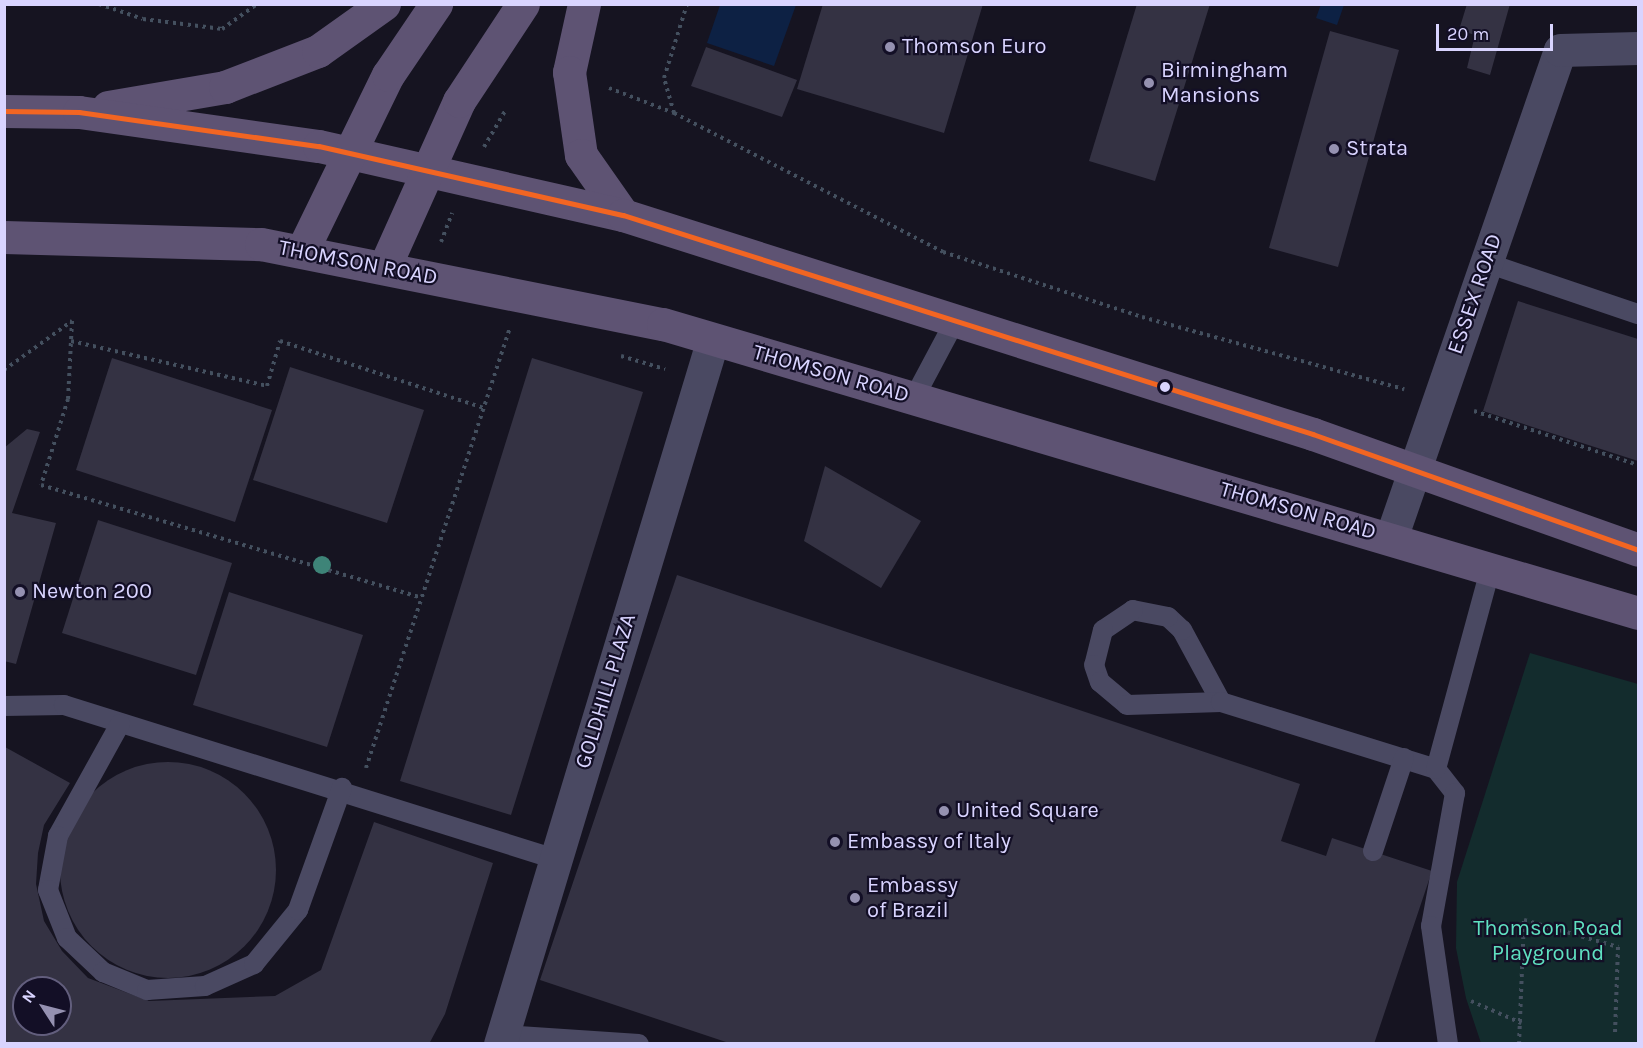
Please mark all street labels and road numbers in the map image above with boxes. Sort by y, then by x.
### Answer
street label: ESSEX ROAD [1442,230,1508,358]
street label: THOMSON ROAD [276,235,440,291]
street label: THOMSON ROAD [750,339,912,409]
street label: THOMSON ROAD [1217,476,1379,546]
street label: GOLDHILL PLAZA [570,610,642,772]

